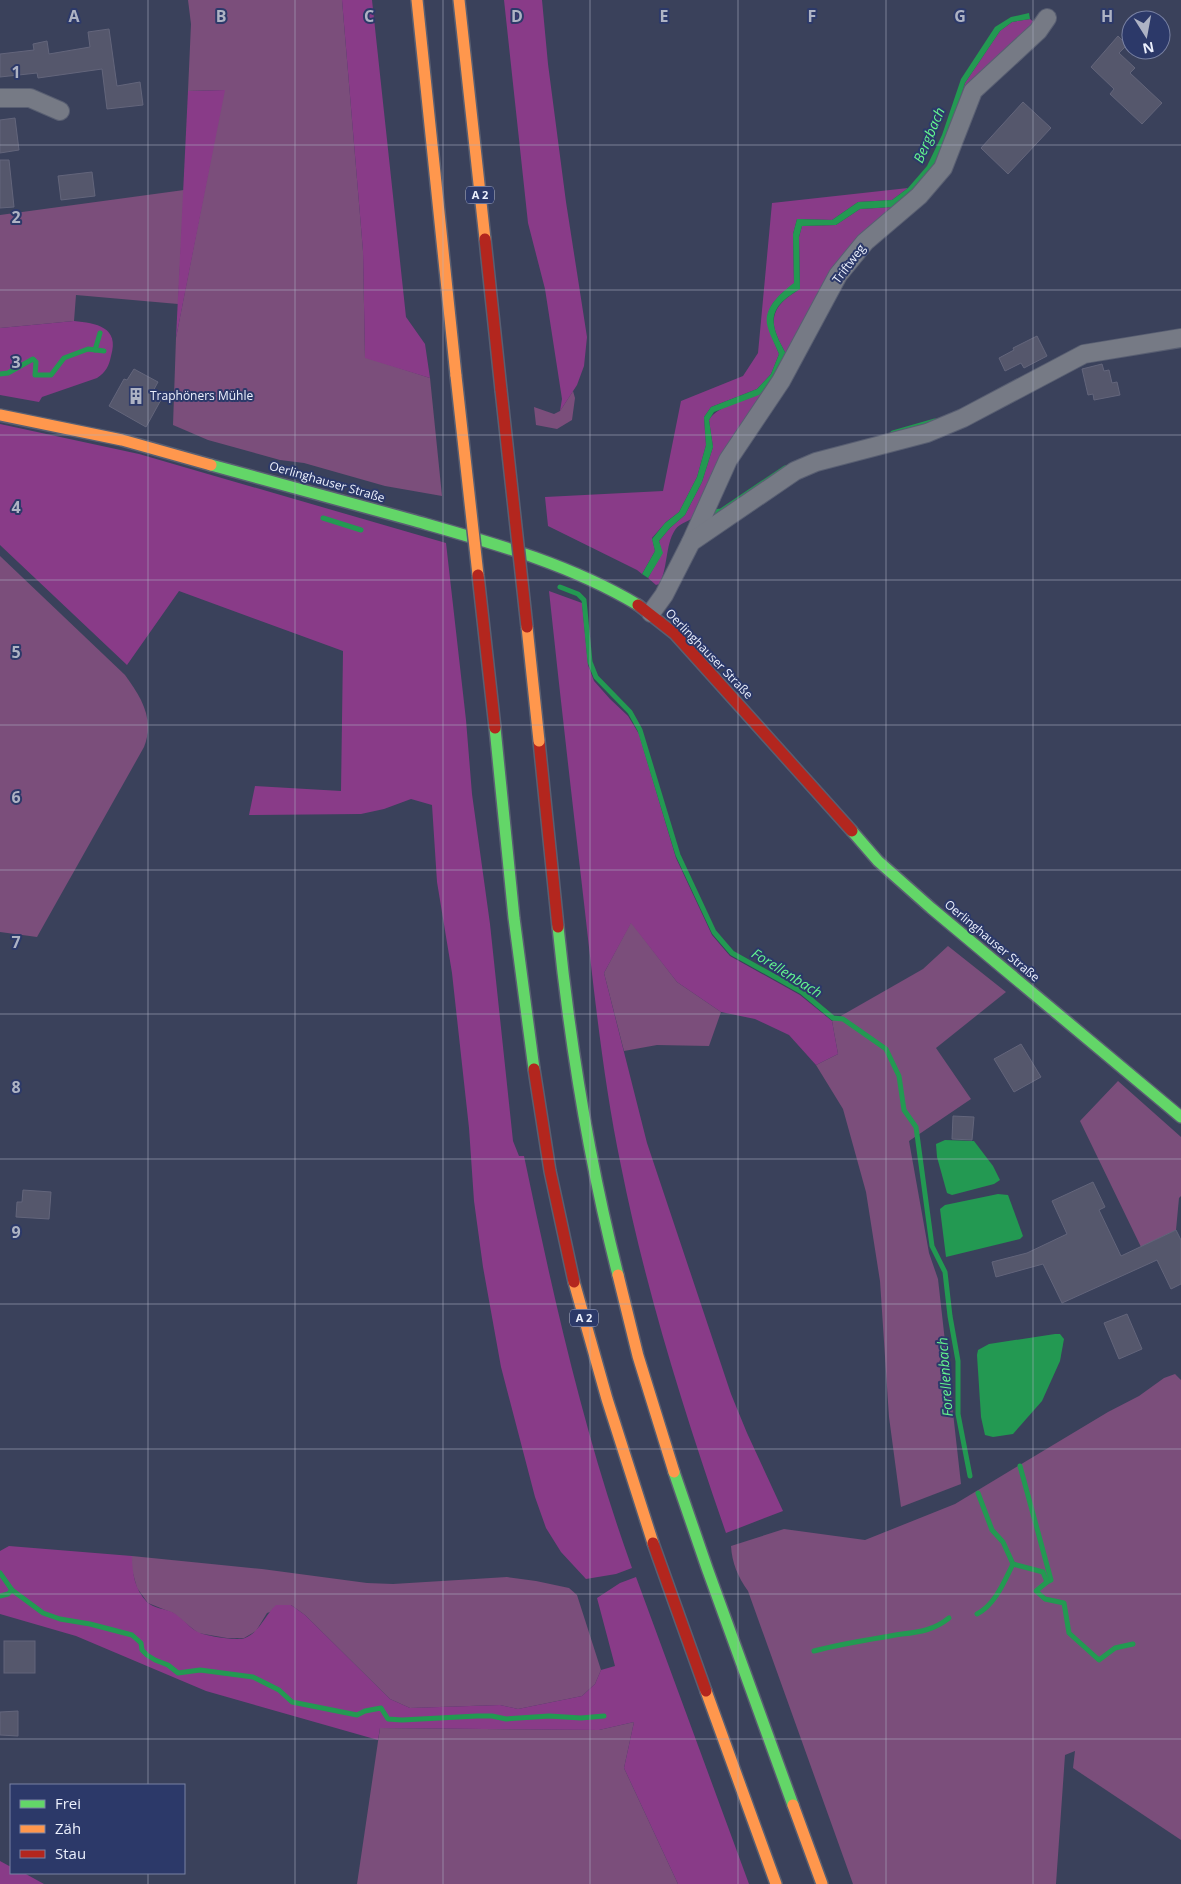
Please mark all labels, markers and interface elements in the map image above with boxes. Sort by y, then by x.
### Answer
text: A [68,5,80,27]
text: B [216,5,226,27]
text: C [364,5,374,27]
text: D [511,5,523,27]
text: E [660,5,669,27]
text: F [808,5,816,27]
text: G [954,5,966,27]
text: H [1101,5,1113,27]
north arrow [1121,10,1171,60]
text: N [1141,38,1156,59]
text: 1 [11,61,21,83]
water label: Bergbach [908,104,949,165]
road number: A 2 [466,186,494,204]
text: 2 [11,206,21,228]
street label: Triftweg [828,240,869,287]
text: 3 [11,351,21,373]
building icon: Traphöners Mühle [126,386,146,406]
place label: Traphöners Mühle [150,387,253,404]
street label: Oerlinghauser Straße [267,457,387,506]
text: 4 [11,496,21,518]
street label: Oerlinghauser Straße [662,605,757,703]
text: 5 [11,641,21,663]
text: 6 [11,786,21,808]
street label: Oerlinghauser Straße [941,896,1044,986]
text: 7 [11,931,21,953]
water label: Forellenbach [748,943,826,1002]
text: 8 [11,1076,21,1098]
text: 9 [11,1221,21,1243]
road number: A 2 [570,1310,598,1326]
water label: Forellenbach [932,1337,957,1417]
legend [10,1784,185,1874]
text: Frei [55,1793,81,1813]
text: Zäh [55,1818,81,1838]
text: Stau [55,1843,86,1863]

